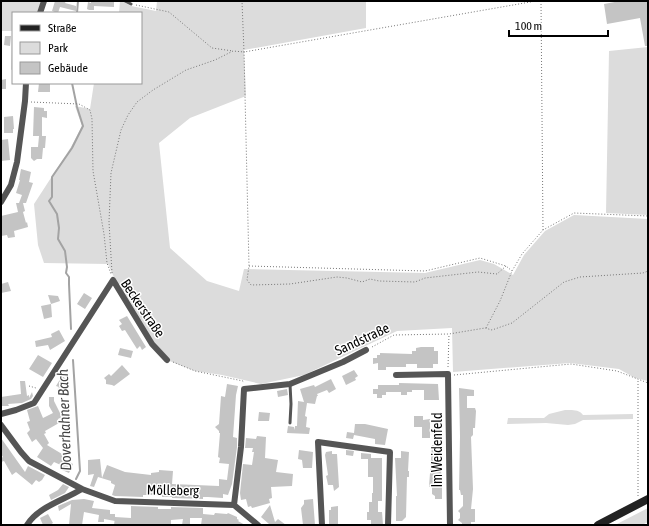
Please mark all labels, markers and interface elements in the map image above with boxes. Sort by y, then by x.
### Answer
legend [12,12,142,84]
scale bar [509,12,608,38]
text: 100 m [515,19,542,33]
text: Straße [48,21,76,35]
text: Park [48,41,69,55]
text: Gebäude [48,61,88,75]
street label: Beckerstraße [118,276,168,340]
street label: Sandstraße [332,319,392,359]
water label: Doverhahner Bach [54,369,74,471]
street label: Im Weidenfeld [429,412,445,488]
street label: Mölleberg [147,482,199,498]

